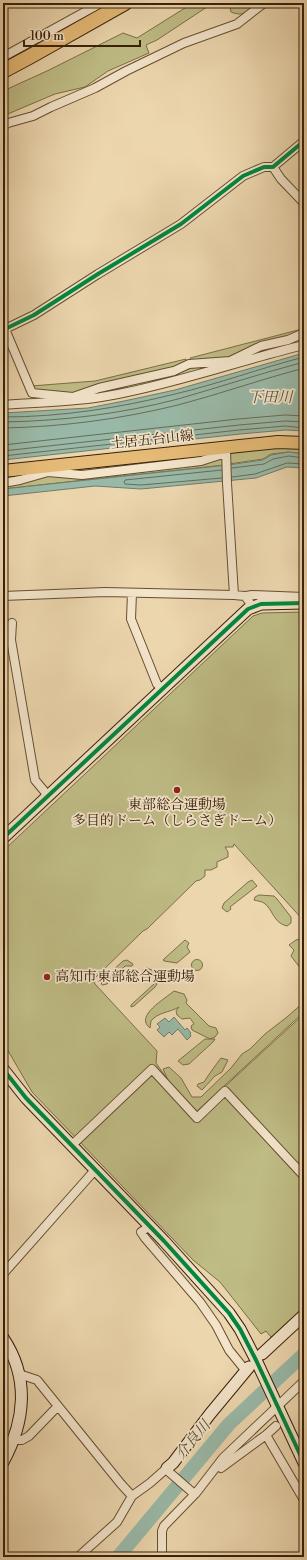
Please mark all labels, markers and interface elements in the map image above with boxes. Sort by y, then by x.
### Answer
scale bar [24,22,140,48]
text: 100 m [30,29,64,44]
water label: 下田川 [247,388,294,407]
street label: 土居五台山線 [109,427,195,453]
marker: 東部総合運動場 多目的ドーム（しらさぎドーム） [172,785,182,795]
place label: 東部総合運動場 多目的ドーム（しらさぎドーム） [72,796,282,830]
place label: 高知市東部総合運動場 [55,968,195,986]
marker: 高知市東部総合運動場 [42,972,52,982]
water label: 介良川 [171,1415,216,1463]

